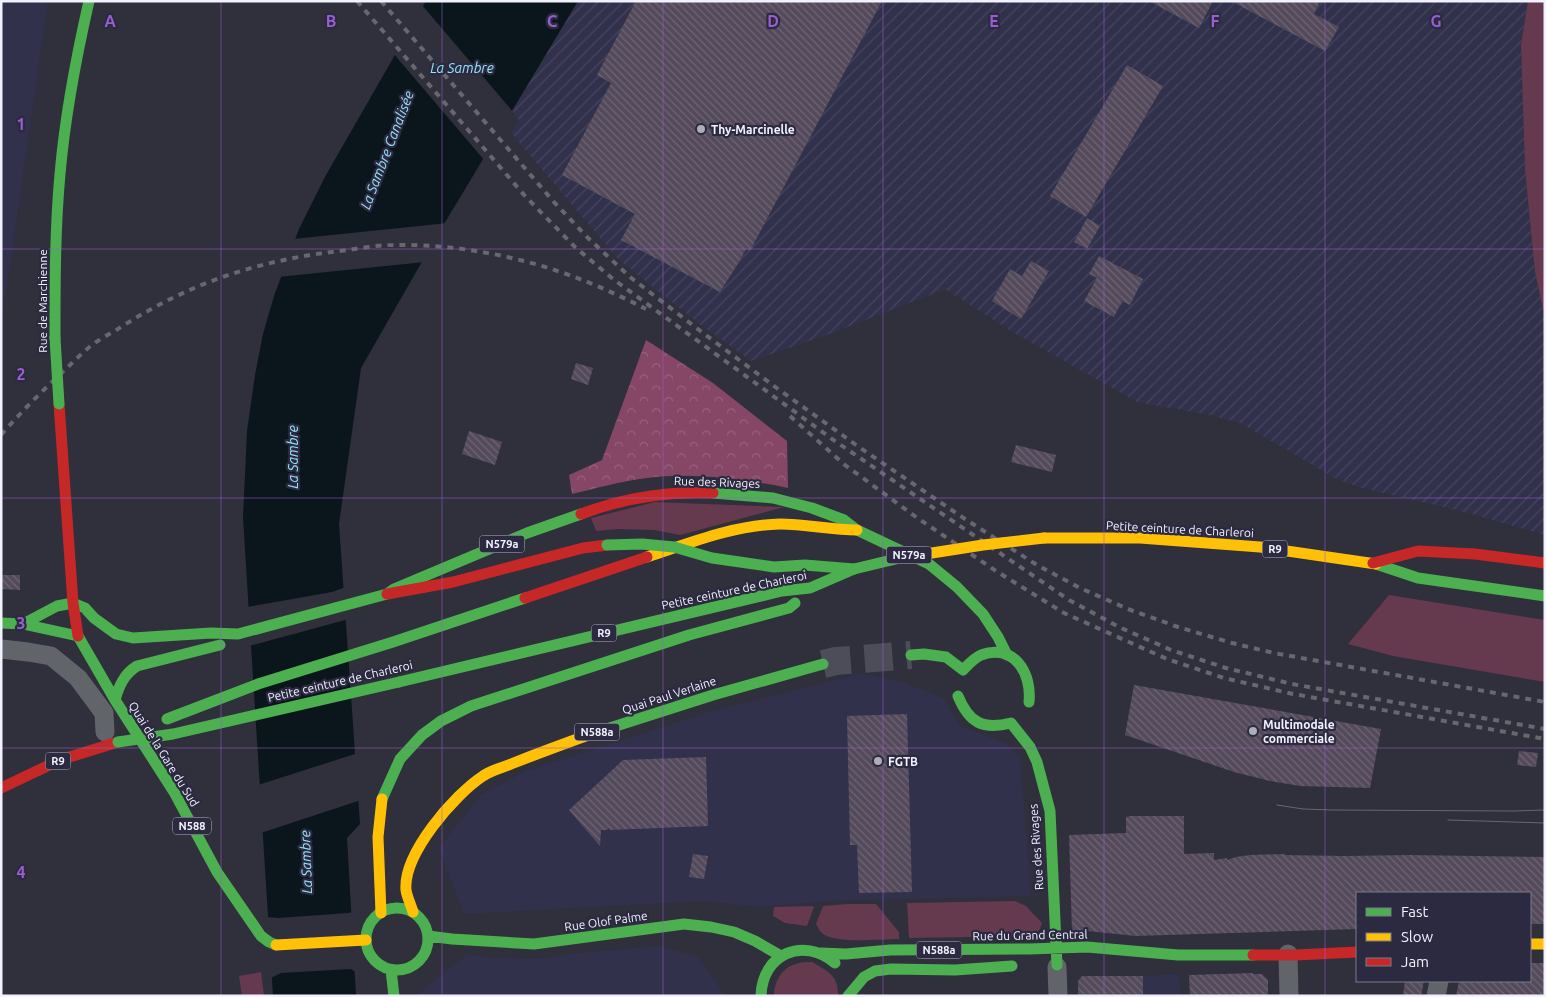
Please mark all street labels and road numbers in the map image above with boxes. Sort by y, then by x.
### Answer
street label: Rue de Marchienne [36,249,49,353]
street label: Rue des Rivages [674,474,760,490]
street label: Petite ceinture de Charleroi [1106,519,1254,539]
road number: N579a [480,536,524,552]
road number: R9 [1262,540,1288,558]
road number: N579a [886,546,932,564]
street label: Petite ceinture de Charleroi [660,568,808,612]
road number: R9 [592,624,616,641]
street label: Petite ceinture de Charleroi [266,658,414,704]
street label: Quai Paul Verlaine [620,674,718,716]
street label: Quai de la Gare du Sud [126,699,202,809]
road number: N588a [574,724,620,740]
road number: R9 [46,752,70,769]
street label: Rue des Rivages [1027,803,1045,891]
road number: N588 [173,818,211,834]
street label: Rue Olof Palme [564,909,648,933]
street label: Rue du Grand Central [972,927,1088,943]
road number: N588a [916,942,962,958]

